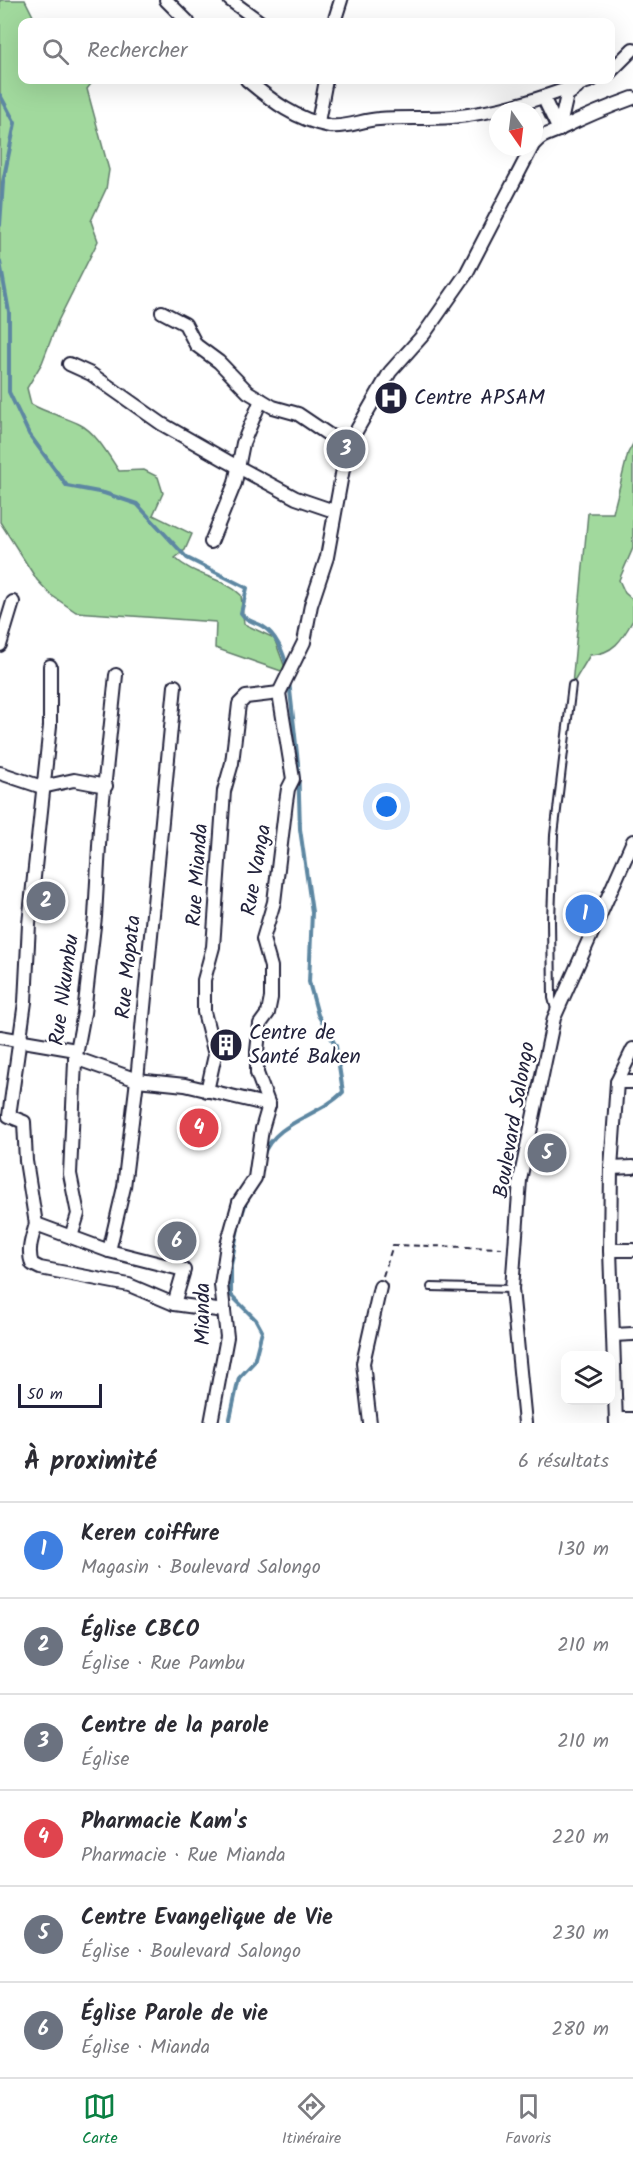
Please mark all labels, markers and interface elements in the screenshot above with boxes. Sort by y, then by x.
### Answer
search box [18,18,615,84]
text: Rechercher [87,34,187,69]
icon: search [39,35,72,68]
north arrow [489,102,543,156]
hospital icon: Centre APSAM [373,380,409,416]
place label: Centre APSAM [414,382,545,415]
pin: 3 [326,426,366,472]
your location [372,792,401,821]
street label: Rue Mianda [178,822,218,928]
street label: Rue Vanga [233,822,281,918]
pin: 2 [26,878,66,924]
pin: 1 [566,892,604,936]
street label: Rue Mopata [107,913,151,1021]
street label: Rue Nkumbu [41,932,89,1048]
place label: Centre de Santé Baken [249,1017,361,1074]
building icon: Centre de Santé Baken [208,1027,244,1063]
street label: Boulevard Salongo [485,1039,545,1201]
pin: 4 [180,1106,218,1150]
pin: 5 [528,1130,566,1176]
pin: 6 [158,1218,196,1264]
street label: Mianda [187,1283,220,1345]
map controls [561,1351,615,1405]
button: layers [561,1351,615,1405]
scale bar [18,1381,102,1408]
text: 50 m [27,1382,63,1407]
text: À proximité [24,1441,156,1483]
text: 6 résultats [518,1446,609,1478]
text: Keren coiffure [81,1517,219,1552]
text: 1 [40,1534,47,1566]
text: 130 m [557,1534,609,1566]
text: Magasin · Boulevard Salongo [81,1552,321,1584]
text: Église CBCO [81,1613,199,1648]
text: 2 [38,1630,49,1662]
text: 210 m [557,1630,609,1662]
text: Église · Rue Pambu [81,1648,245,1680]
text: Centre de la parole [81,1709,269,1744]
text: 3 [38,1726,49,1758]
text: 210 m [557,1726,609,1758]
text: Église [81,1744,129,1776]
text: Pharmacie Kam's [81,1805,247,1840]
text: 4 [38,1822,49,1854]
text: 220 m [552,1822,609,1854]
text: Pharmacie · Rue Mianda [81,1840,286,1872]
text: Centre Evangelique de Vie [81,1901,333,1936]
text: 5 [38,1918,49,1950]
text: 230 m [552,1918,609,1950]
text: Église · Boulevard Salongo [81,1936,301,1968]
text: Église Parole de vie [81,1997,268,2032]
text: 6 [38,2014,49,2046]
text: 280 m [551,2014,609,2046]
text: Église · Mianda [81,2032,210,2064]
tab: Carte [82,2090,118,2151]
tab: Itinéraire [282,2090,341,2151]
tab: Favoris [505,2090,551,2151]

